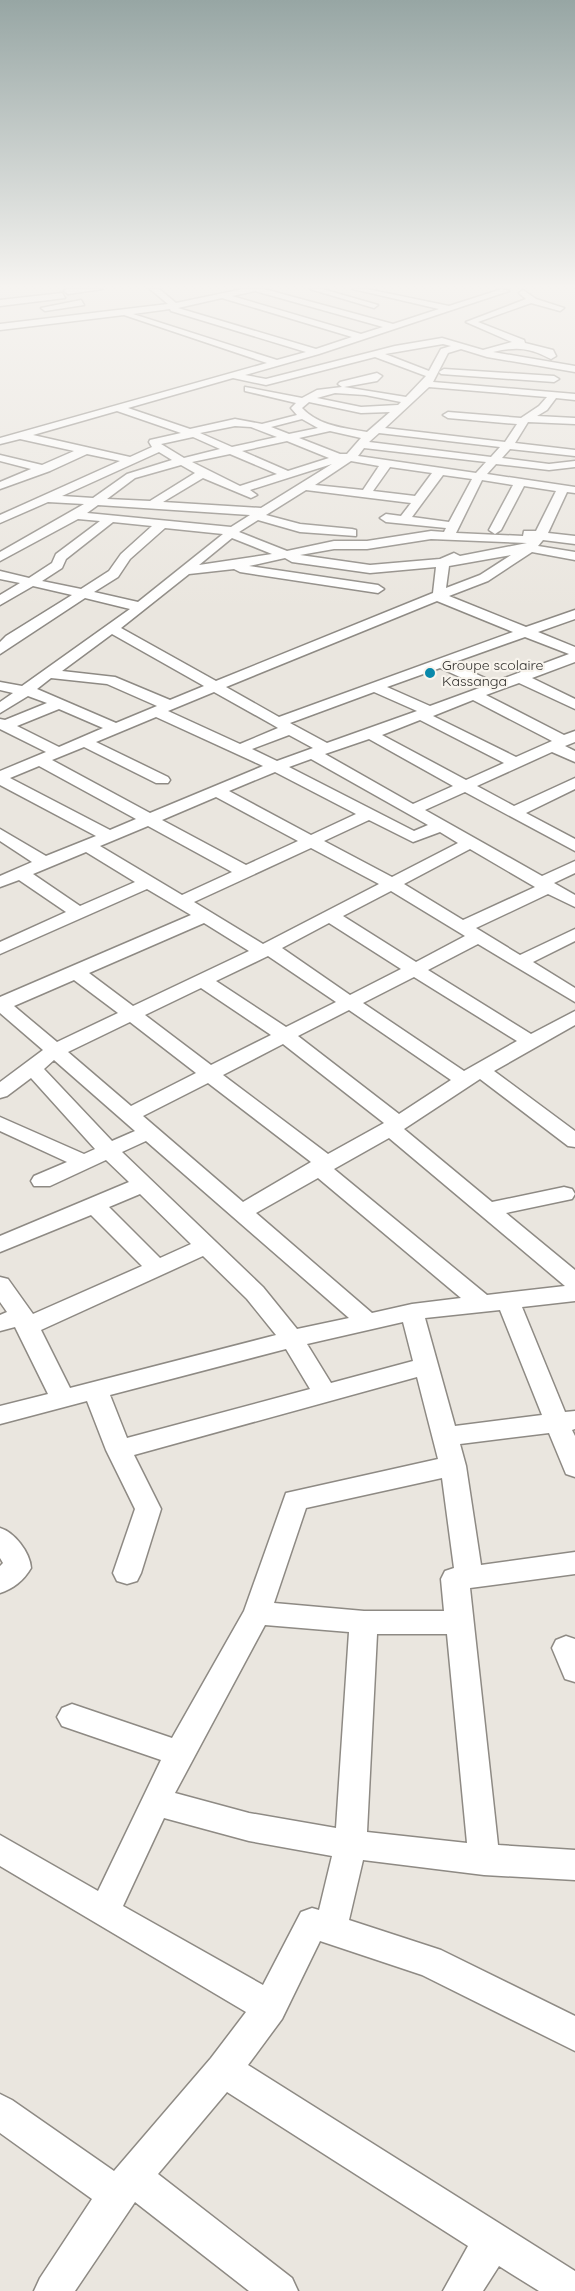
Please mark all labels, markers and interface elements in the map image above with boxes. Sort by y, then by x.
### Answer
place label: Groupe scolaire Kassanga [442,656,544,690]
marker: Groupe scolaire Kassanga [423,666,437,680]

